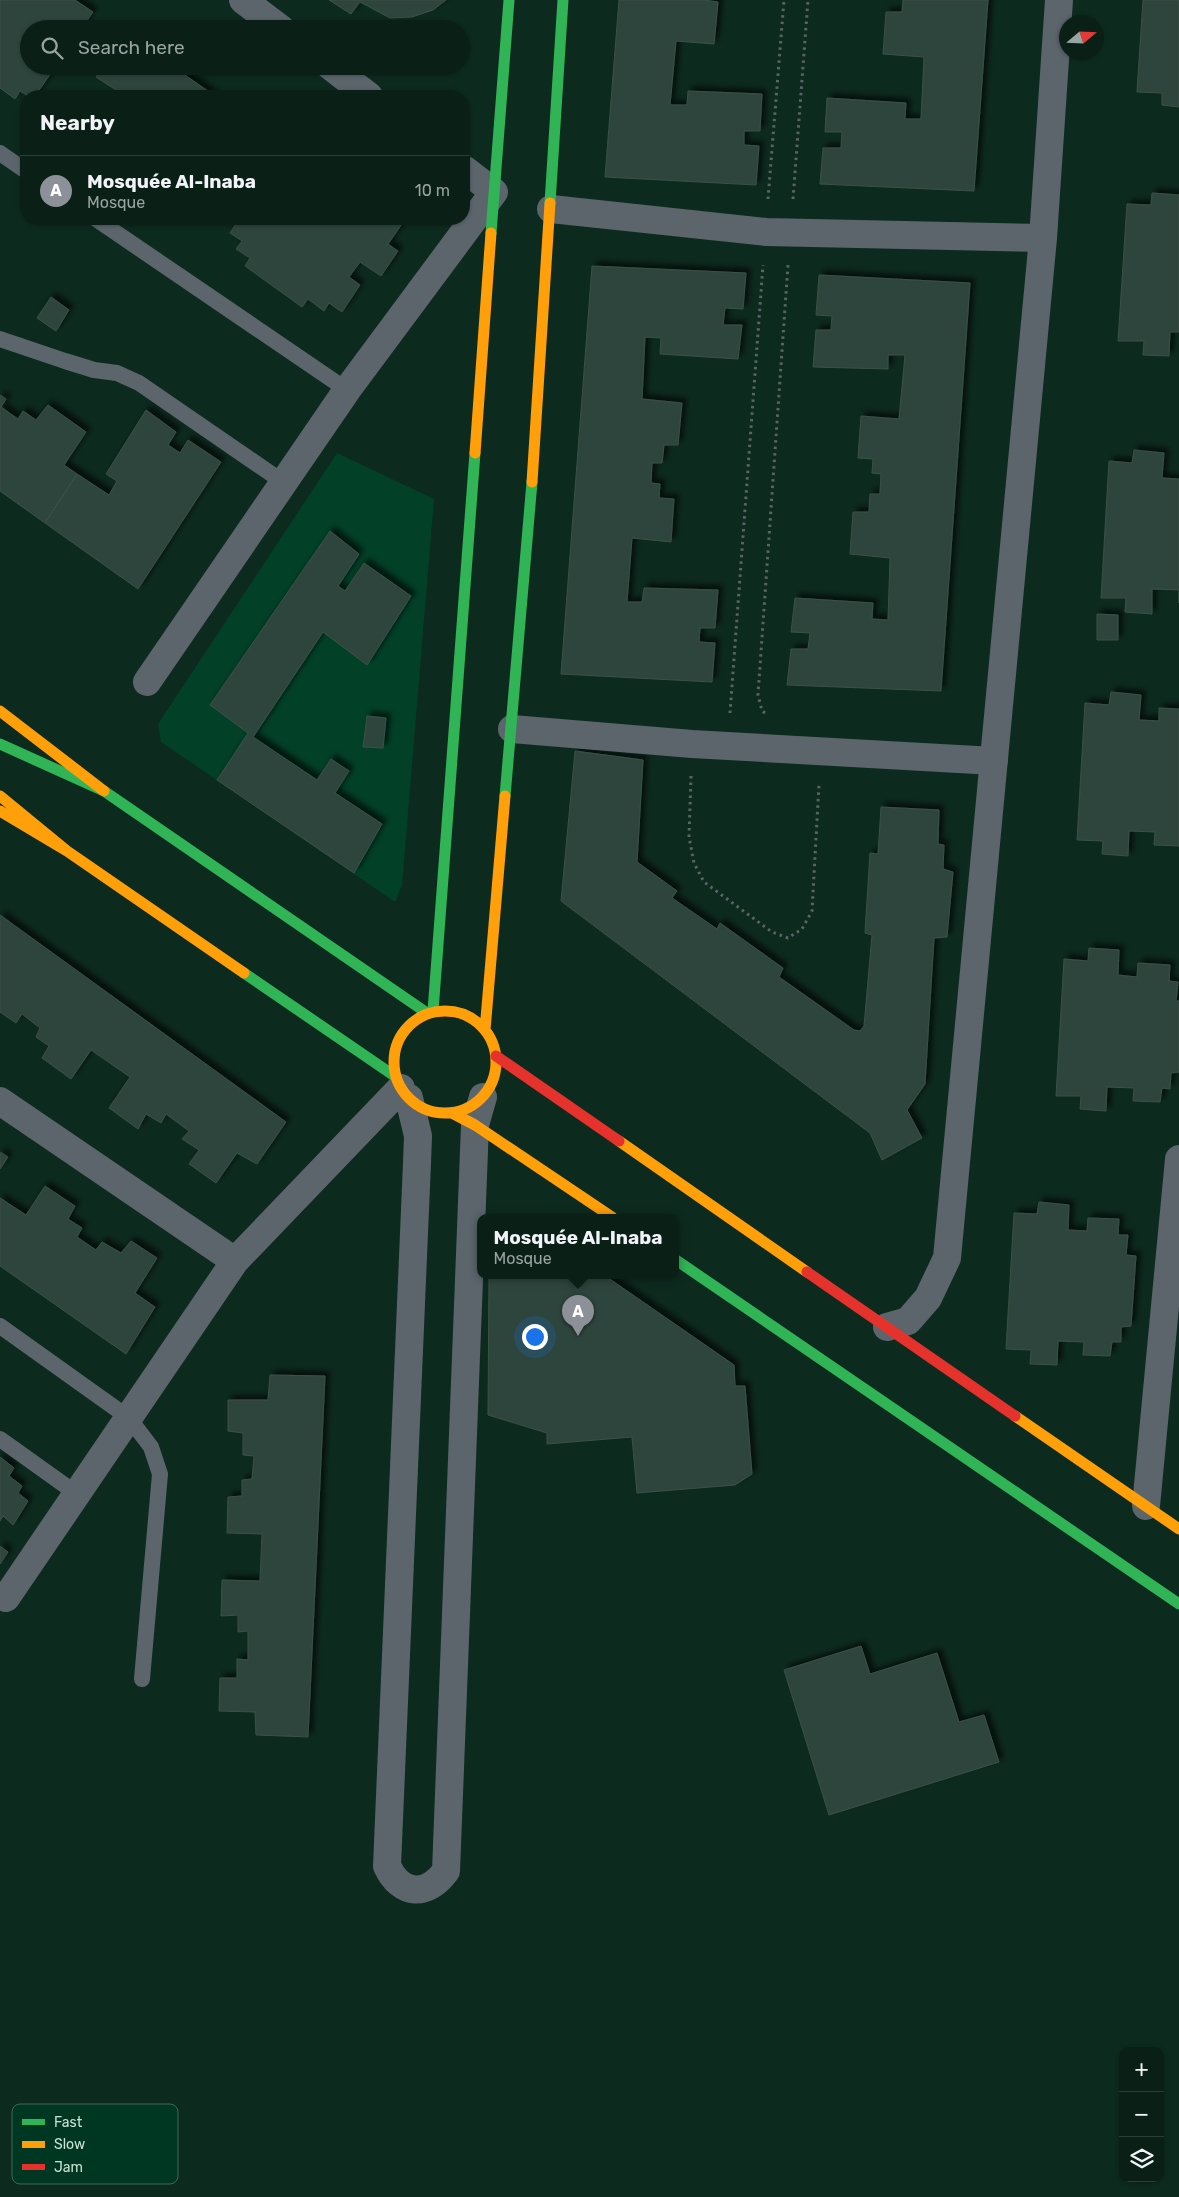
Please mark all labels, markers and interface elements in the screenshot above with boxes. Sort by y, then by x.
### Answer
north arrow [1059,15,1104,60]
search box [20,20,470,75]
icon: search [38,34,66,62]
text: Search here [78,36,185,59]
text: Nearby [40,110,115,135]
text: Mosquée Al-Inaba [87,170,256,193]
text: A [50,181,62,200]
text: 10 m [415,181,450,200]
text: Mosque [87,193,145,212]
popup [477,1214,679,1279]
text: Mosquée Al-Inaba [494,1226,662,1249]
text: Mosque [494,1249,552,1268]
pin: A [562,1295,594,1336]
your location [522,1324,548,1350]
map controls [1119,2047,1164,2182]
button: + [1119,2047,1164,2092]
button: − [1119,2092,1164,2137]
legend [12,2104,178,2184]
text: Fast [54,2114,83,2131]
text: Slow [54,2136,85,2153]
button: layers [1119,2137,1164,2182]
text: Jam [54,2159,83,2176]

